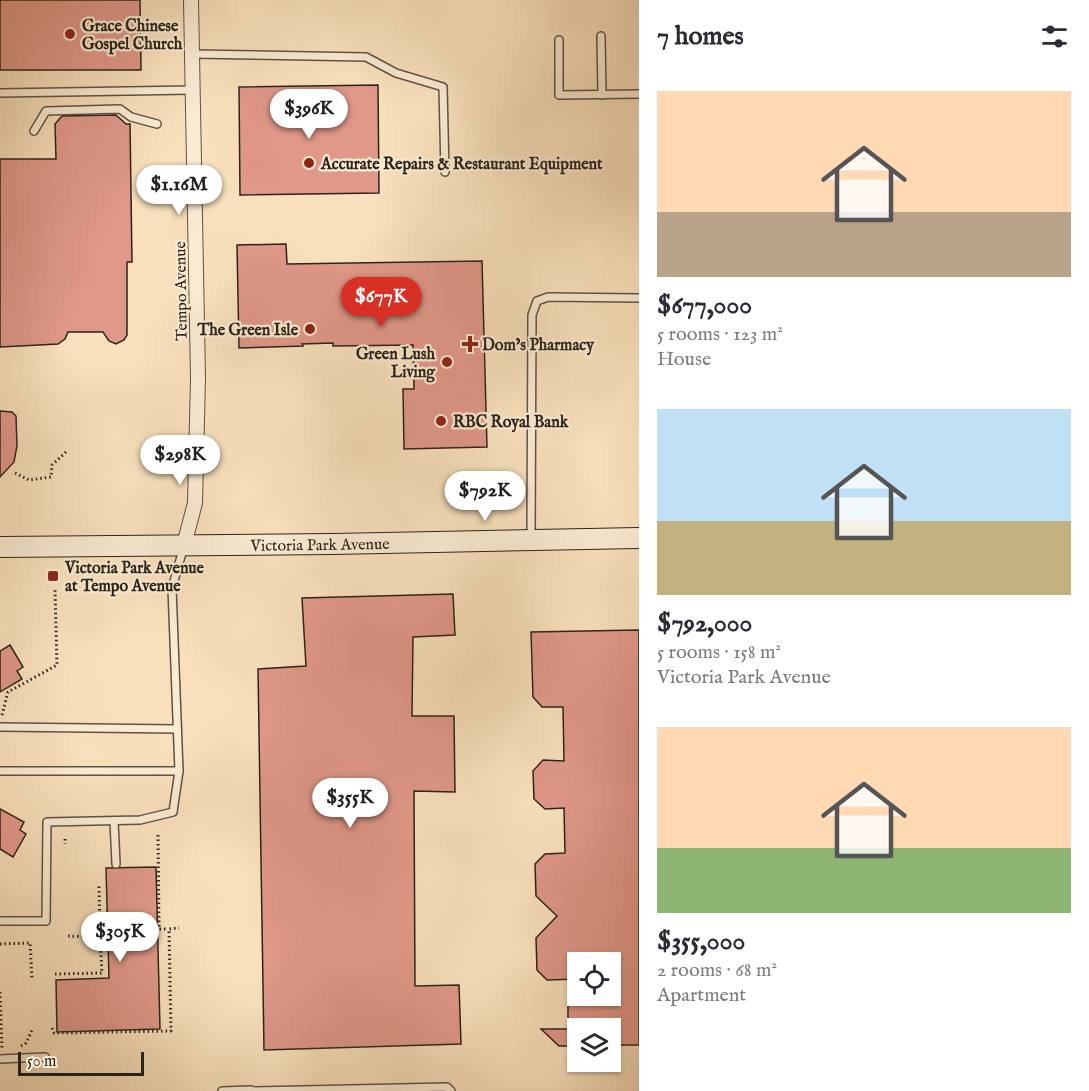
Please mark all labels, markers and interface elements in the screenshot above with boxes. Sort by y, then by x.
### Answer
place label: Grace Chinese Gospel Church [82,17,183,55]
text: 7 homes [657,20,744,53]
icon: filters [1038,20,1071,53]
marker: Grace Chinese Gospel Church [63,27,77,41]
pin: $396K [267,89,351,140]
text: $396K [284,96,334,121]
icon: home [810,130,918,238]
place label: Accurate Repairs & Restaurant Equipment [320,155,603,175]
marker: Accurate Repairs & Restaurant Equipment [302,156,316,170]
pin: $1.16M [130,165,228,216]
text: $1.16M [150,172,208,197]
street label: Tempo Avenue [171,241,193,341]
pin: $677K [339,277,423,328]
text: $677K [355,284,407,309]
text: $677,000 [657,289,752,322]
place label: The Green Isle [197,321,299,341]
marker: The Green Isle [303,322,317,336]
text: 5 rooms · 123 m² [657,322,783,347]
place label: Dom’s Pharmacy [482,336,595,356]
marker: Dom’s Pharmacy [463,337,477,351]
place label: Green Lush Living [356,345,436,383]
text: House [657,347,711,372]
marker: Green Lush Living [440,355,454,369]
place label: RBC Royal Bank [453,413,569,433]
marker: RBC Royal Bank [434,414,448,428]
pin: $298K [138,435,222,486]
text: $298K [154,442,206,467]
icon: home [810,448,918,556]
pin: $792K [443,471,527,522]
text: $792K [458,478,512,503]
street label: Victoria Park Avenue [249,535,390,557]
place label: Victoria Park Avenue at Tempo Avenue [64,559,205,597]
marker: Victoria Park Avenue at Tempo Avenue [46,569,60,583]
text: $792,000 [657,607,752,640]
text: 5 rooms · 158 m² [657,640,781,665]
text: Victoria Park Avenue [657,665,831,690]
icon: home [810,766,918,874]
pin: $355K [308,778,392,829]
text: $355K [326,785,374,810]
pin: $305K [78,912,162,963]
text: $305K [95,919,145,944]
text: $355,000 [657,925,745,958]
map controls [567,952,621,1072]
button: locate [567,952,621,1006]
text: 2 rooms · 68 m² [657,958,777,983]
text: Apartment [657,983,746,1008]
button: layers [567,1018,621,1072]
scale bar [18,1049,144,1076]
text: 50 m [27,1052,56,1072]

